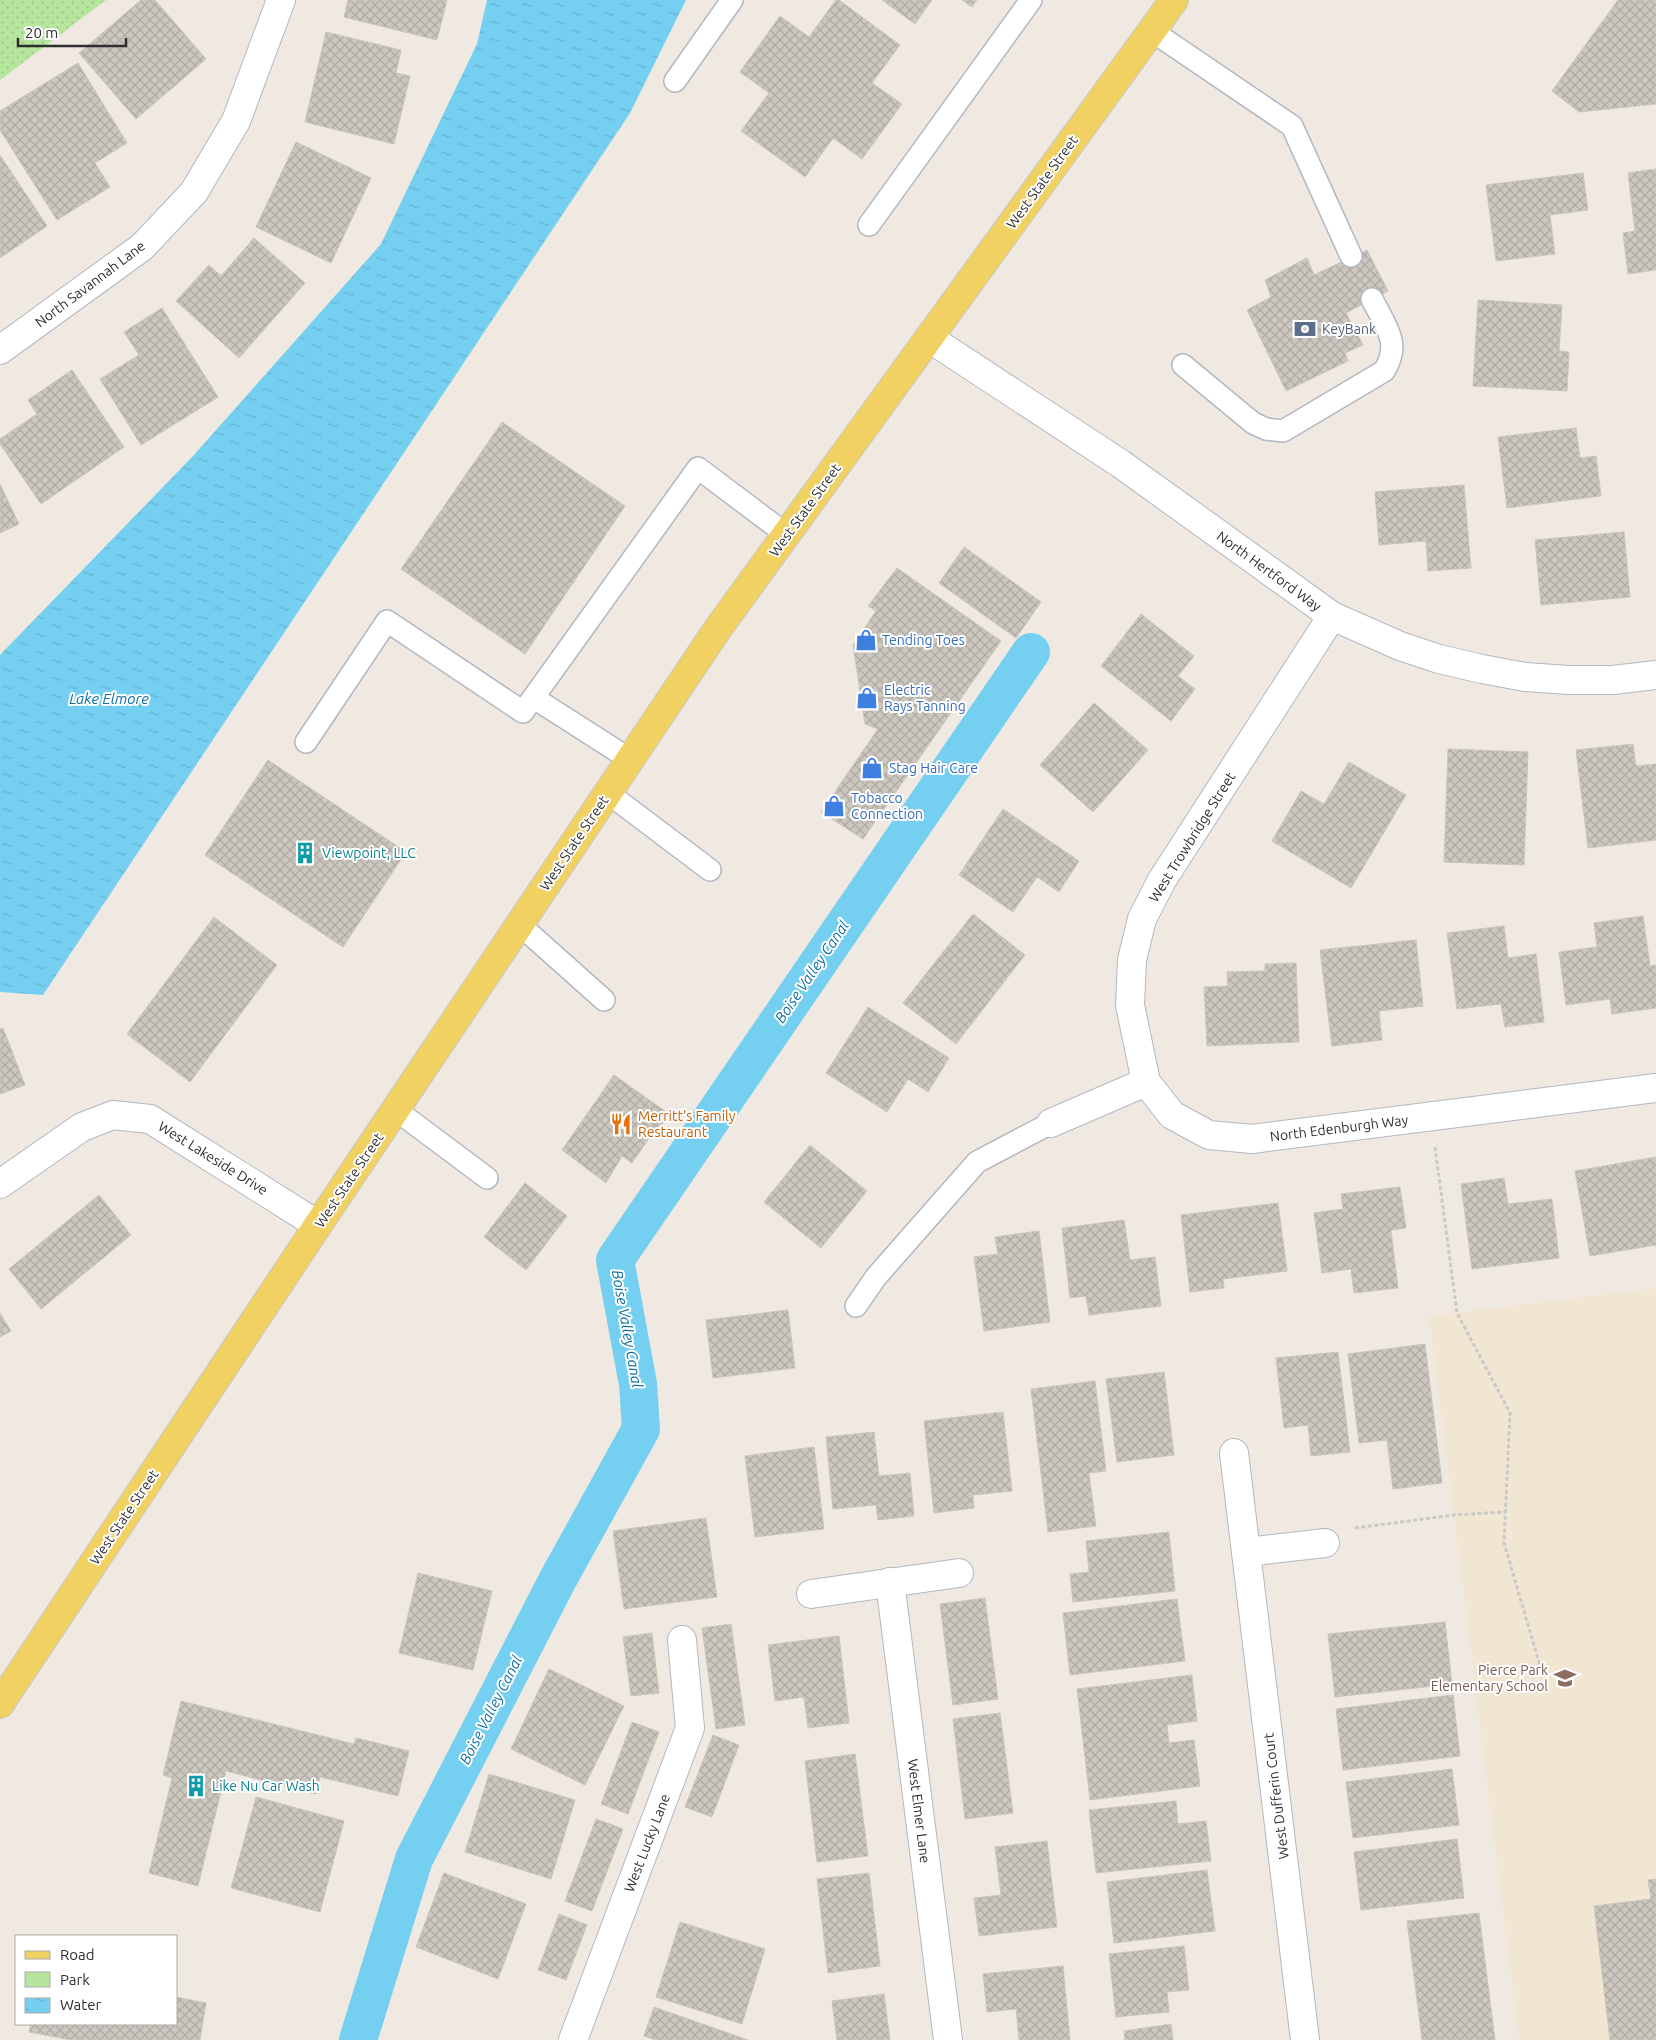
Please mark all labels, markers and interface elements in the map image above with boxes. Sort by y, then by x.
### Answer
scale bar [18,15,125,47]
text: 20 m [25,24,58,41]
street label: West State Street [1003,132,1081,232]
street label: North Savannah Lane [32,238,148,330]
bank icon: KeyBank [1292,316,1318,342]
place label: KeyBank [1322,321,1376,337]
street label: West State Street [766,460,844,560]
street label: North Hertford Way [1214,528,1325,614]
shop icon: Tending Toes [853,627,879,653]
place label: Tending Toes [882,632,965,648]
place label: Electric Rays Tanning [884,682,966,714]
shop icon: Electric Rays Tanning [854,685,880,711]
water label: Lake Elmore [69,690,149,707]
shop icon: Stag Hair Care [859,755,885,781]
place label: Stag Hair Care [889,760,978,776]
street label: West Trowbridge Street [1145,769,1239,905]
place label: Tobacco Connection [851,790,923,822]
street label: West State Street [536,792,612,893]
shop icon: Tobacco Connection [821,793,847,819]
building icon: Viewpoint, LLC [292,840,318,866]
place label: Viewpoint, LLC [322,845,416,861]
water label: Boise Valley Canal [771,917,852,1026]
place label: Merritt's Family Restaurant [638,1108,736,1140]
restaurant icon: Merritt's Family Restaurant [608,1111,634,1137]
street label: North Edenburgh Way [1269,1112,1409,1144]
street label: West Lakeside Drive [155,1118,271,1198]
street label: West State Street [311,1129,387,1230]
water label: Boise Valley Canal [609,1269,646,1390]
street label: West State Street [86,1466,162,1567]
water label: Boise Valley Canal [456,1652,526,1767]
place label: Pierce Park Elementary School [1431,1662,1548,1694]
school or university icon: Pierce Park Elementary School [1552,1665,1578,1691]
street label: West Dufferin Court [1260,1732,1292,1860]
street label: West Elmer Lane [905,1758,933,1864]
building icon: Like Nu Car Wash [183,1773,209,1799]
place label: Like Nu Car Wash [212,1778,320,1794]
street label: West Lucky Lane [621,1792,673,1894]
legend [15,1935,178,2025]
text: Road [60,1946,95,1963]
text: Park [60,1971,90,1988]
text: Water [60,1996,101,2013]

